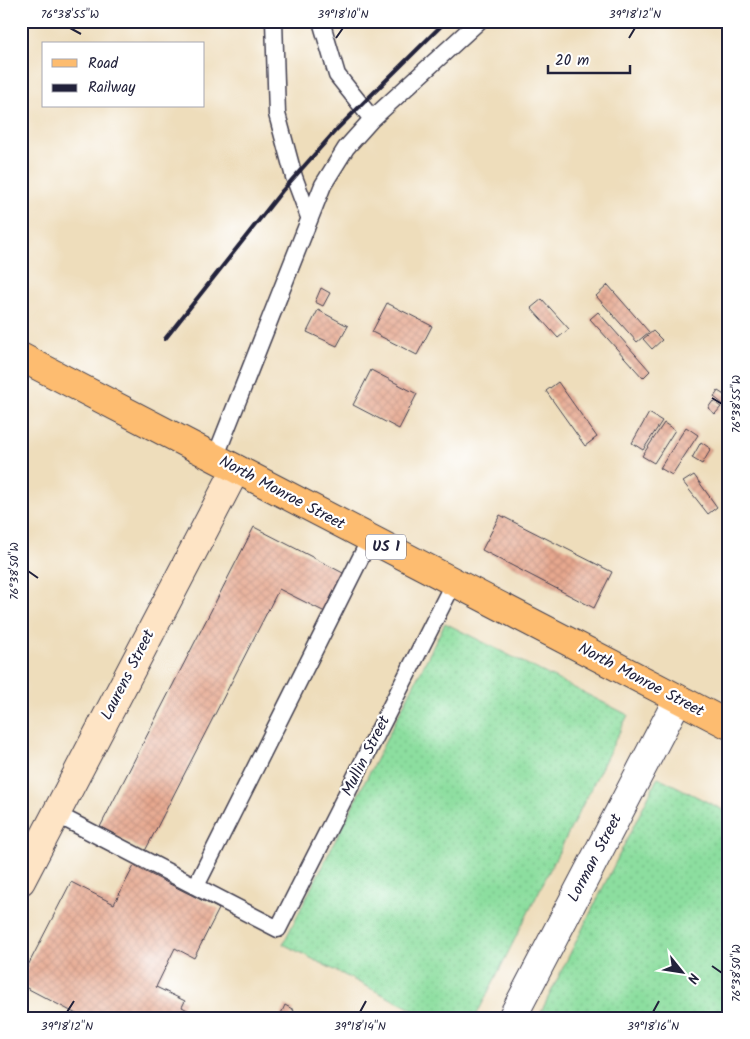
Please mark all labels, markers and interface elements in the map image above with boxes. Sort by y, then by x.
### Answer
text: 76°38'55"W [41,5,99,24]
text: 39°18'10"N [317,5,369,24]
text: 39°18'12"N [609,5,661,24]
legend [42,42,205,108]
scale bar [548,42,630,74]
text: 20 m [555,49,589,73]
text: Road [88,52,119,76]
text: Railway [88,76,136,100]
text: 76°38'55"W [727,375,746,433]
street label: North Monroe Street [214,449,350,537]
road number: US 1 [366,534,406,560]
text: 76°38'50"W [5,542,24,600]
street label: Laurens Street [94,625,162,725]
street label: North Monroe Street [573,636,709,724]
street label: Mullin Street [335,711,397,801]
street label: Lorman Street [561,809,629,907]
text: 76°38'50"W [727,944,746,1002]
north arrow [658,946,708,996]
text: N [681,969,704,987]
text: 39°18'12"N [41,1017,93,1036]
text: 39°18'14"N [334,1017,386,1036]
text: 39°18'16"N [627,1017,679,1036]

